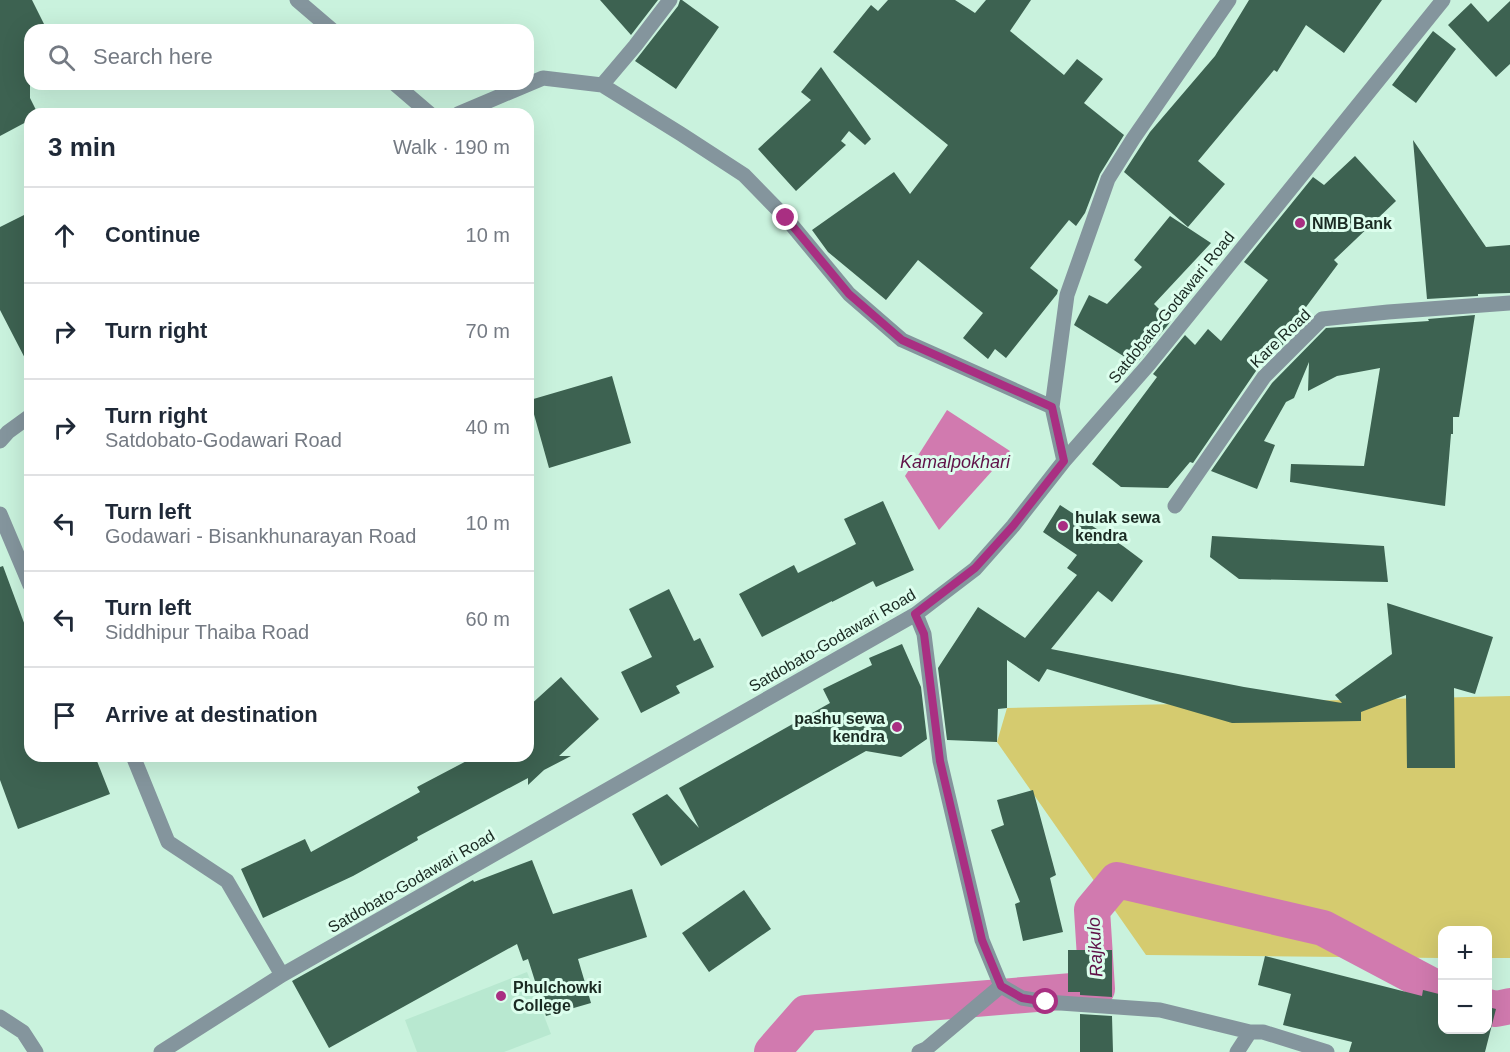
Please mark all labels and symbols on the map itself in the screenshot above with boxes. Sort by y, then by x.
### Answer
route end [772,204,798,230]
place label: NMB Bank [1312,215,1392,232]
marker: NMB Bank [1293,216,1307,230]
street label: Satdobato-Godawari Road [1105,228,1238,386]
street label: Kare Road [1247,306,1314,371]
water label: Kamalpokhari [900,452,1011,472]
place label: hulak sewa kendra [1075,509,1160,544]
marker: hulak sewa kendra [1056,519,1070,533]
street label: Satdobato-Godawari Road [746,586,919,695]
place label: pashu sewa kendra [794,710,885,745]
marker: pashu sewa kendra [890,720,904,734]
street label: Satdobato-Godawari Road [325,827,498,936]
water label: Rajkulo [1083,917,1107,977]
place label: Phulchowki College [513,979,602,1014]
route start [1032,988,1058,1014]
marker: Phulchowki College [494,989,508,1003]

